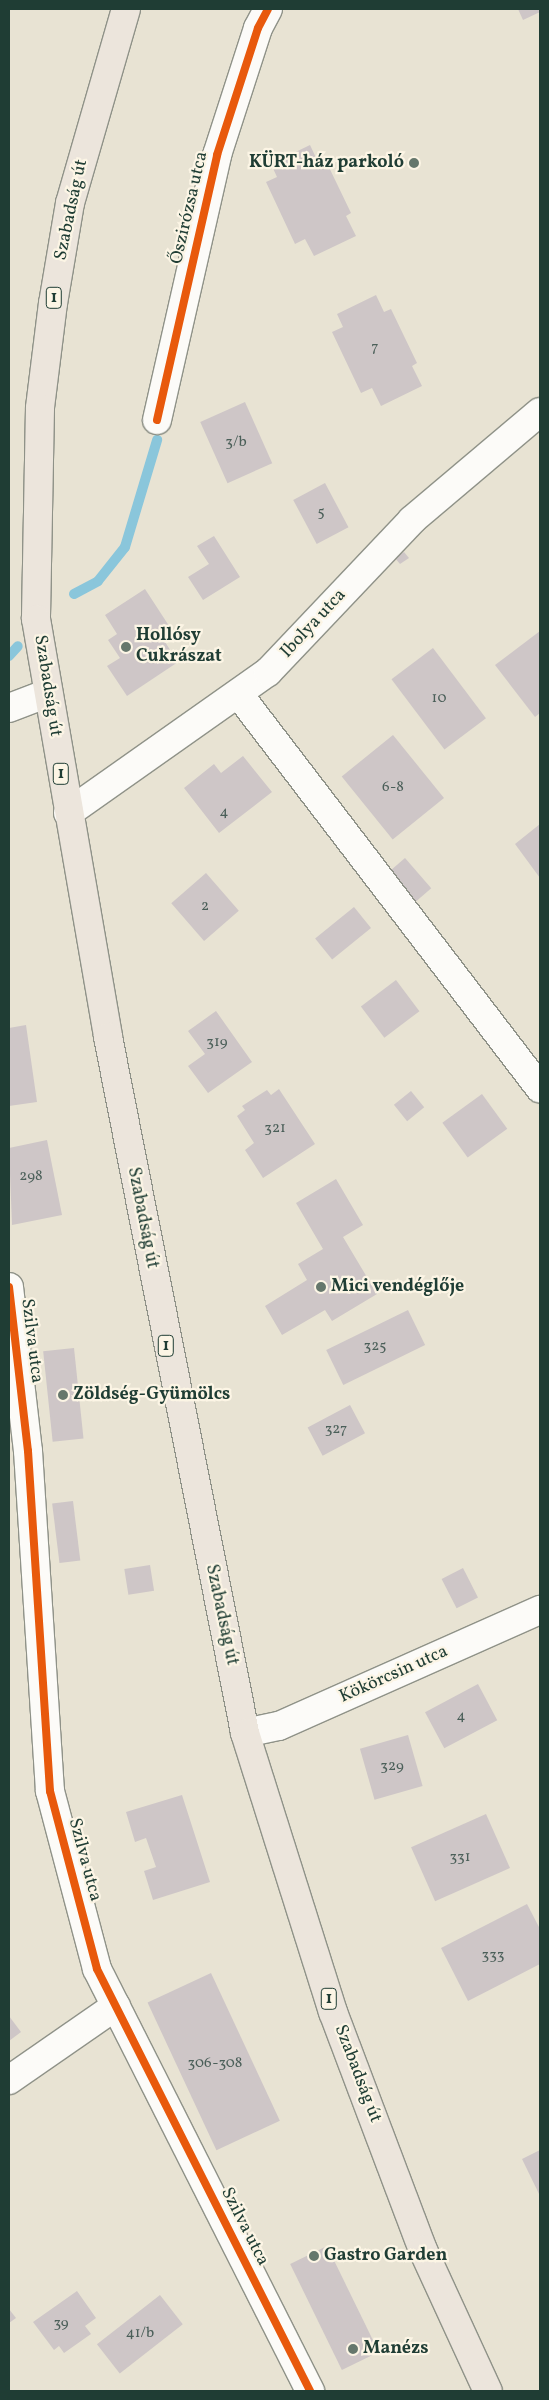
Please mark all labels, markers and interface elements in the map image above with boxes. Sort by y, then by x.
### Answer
street label: Őszirózsa utca [167,150,213,266]
place label: KÜRT-ház parkoló [249,152,404,174]
street label: Szabadság út [51,157,93,263]
marker: KÜRT-ház parkoló [408,157,420,169]
road number: 1 [45,284,63,312]
house number: 7 [371,339,379,357]
house number: 3/b [225,434,247,452]
house number: 5 [317,504,325,522]
street label: Ibolya utca [277,585,351,663]
place label: Hollósy Cukrászat [136,626,222,669]
street label: Szabadság út [28,634,66,738]
marker: Hollósy Cukrászat [120,641,132,653]
house number: 10 [432,690,446,708]
road number: 1 [52,761,70,788]
house number: 6-8 [382,779,404,797]
house number: 4 [220,804,228,822]
house number: 2 [201,898,209,916]
house number: 319 [206,1034,228,1052]
house number: 321 [264,1120,286,1138]
street label: Szabadság út [122,1165,162,1271]
house number: 298 [19,1168,43,1186]
place label: Mici vendéglője [331,1276,465,1298]
marker: Mici vendéglője [315,1281,327,1293]
street label: Szilva utca [15,1297,47,1385]
road number: 1 [157,1332,175,1360]
house number: 325 [364,1338,386,1356]
place label: Zöldség-Gyümölcs [73,1384,230,1406]
marker: Zöldség-Gyümölcs [57,1389,69,1401]
house number: 327 [325,1421,347,1439]
street label: Szabadság út [200,1562,242,1668]
street label: Kökörcsin utca [336,1641,452,1709]
house number: 4 [457,1708,465,1726]
house number: 329 [380,1758,404,1776]
street label: Szilva utca [63,1816,105,1904]
house number: 331 [449,1849,471,1867]
house number: 333 [482,1947,504,1965]
road number: 1 [320,1986,338,2012]
street label: Szabadság út [328,2022,386,2126]
house number: 306-308 [188,2055,242,2073]
street label: Szilva utca [215,2184,273,2270]
place label: Gastro Garden [324,2245,447,2267]
marker: Gastro Garden [308,2250,320,2262]
house number: 39 [53,2315,69,2333]
house number: 41/b [126,2325,154,2343]
place label: Manézs [363,2338,428,2360]
marker: Manézs [347,2343,359,2355]

